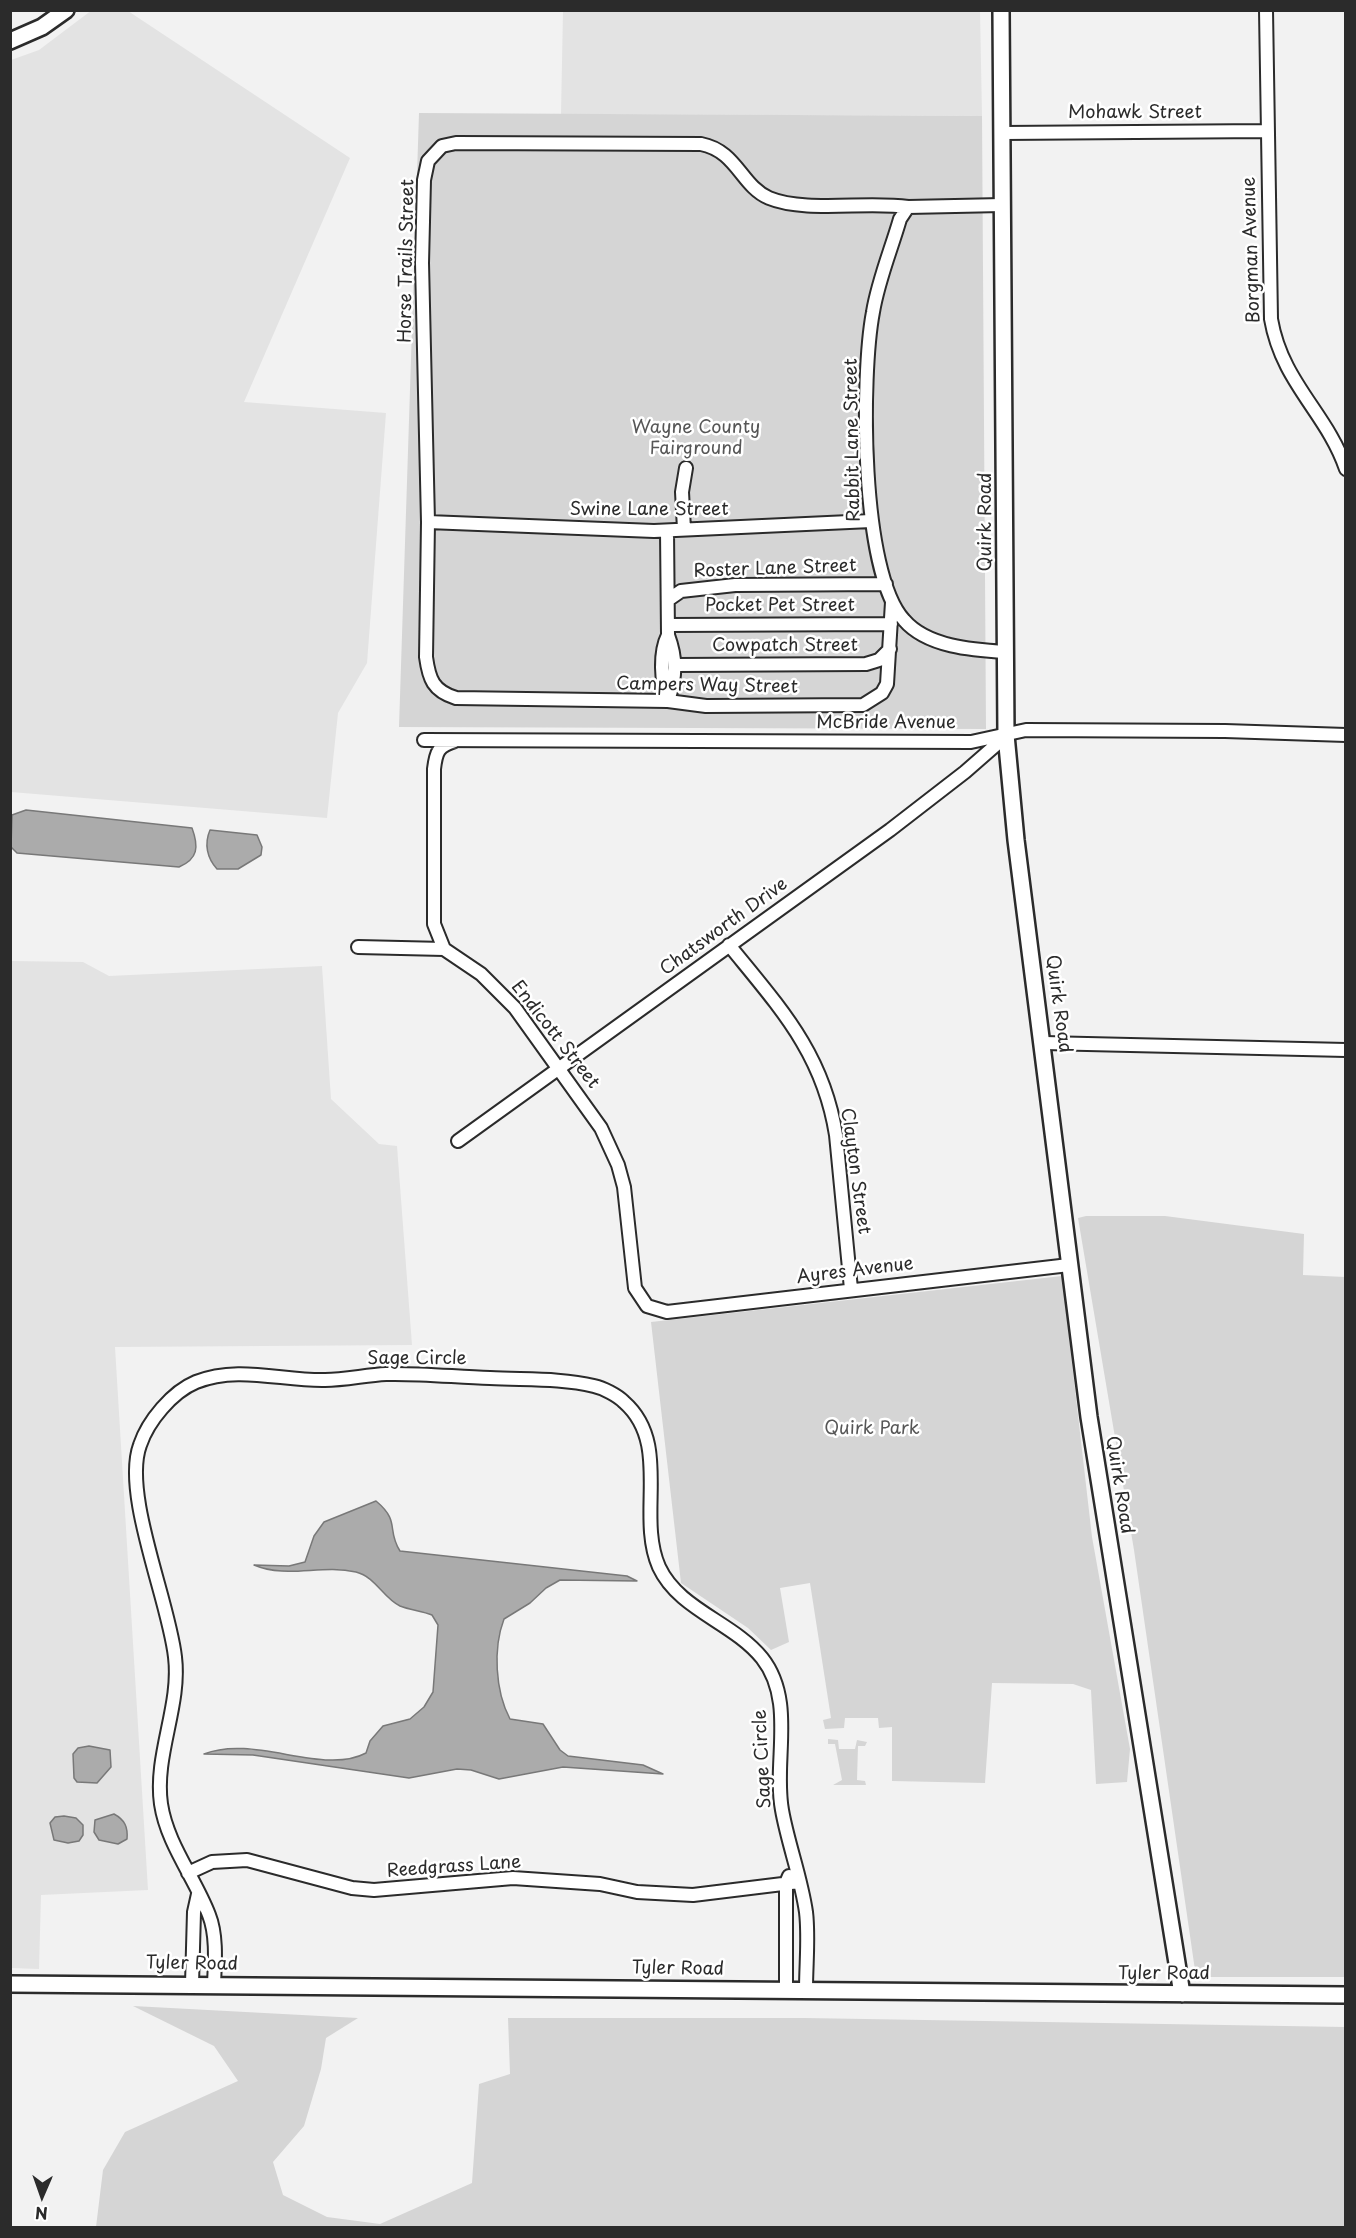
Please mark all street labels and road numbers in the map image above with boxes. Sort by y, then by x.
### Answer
street label: Mohawk Street [1068,102,1202,124]
street label: Borgman Avenue [1239,177,1265,323]
street label: Horse Trails Street [395,179,419,343]
street label: Rabbit Lane Street [841,358,865,522]
street label: Quirk Road [975,473,997,571]
street label: Swine Lane Street [569,499,729,521]
street label: Roster Lane Street [693,555,857,583]
street label: Pocket Pet Street [705,595,855,617]
street label: Cowpatch Street [712,635,858,657]
street label: Campers Way Street [616,674,798,698]
street label: McBride Avenue [816,712,956,734]
street label: Chatsworth Drive [656,874,792,980]
street label: Quirk Road [1040,954,1076,1054]
street label: Endicott Street [506,977,604,1093]
street label: Clayton Street [835,1107,875,1235]
street label: Ayres Avenue [795,1253,915,1289]
street label: Sage Circle [367,1348,467,1370]
street label: Quirk Road [1101,1434,1137,1536]
street label: Sage Circle [750,1709,776,1809]
street label: Reedgrass Lane [386,1852,522,1882]
street label: Tyler Road [146,1952,238,1976]
street label: Tyler Road [632,1957,724,1981]
street label: Tyler Road [1118,1963,1210,1985]

